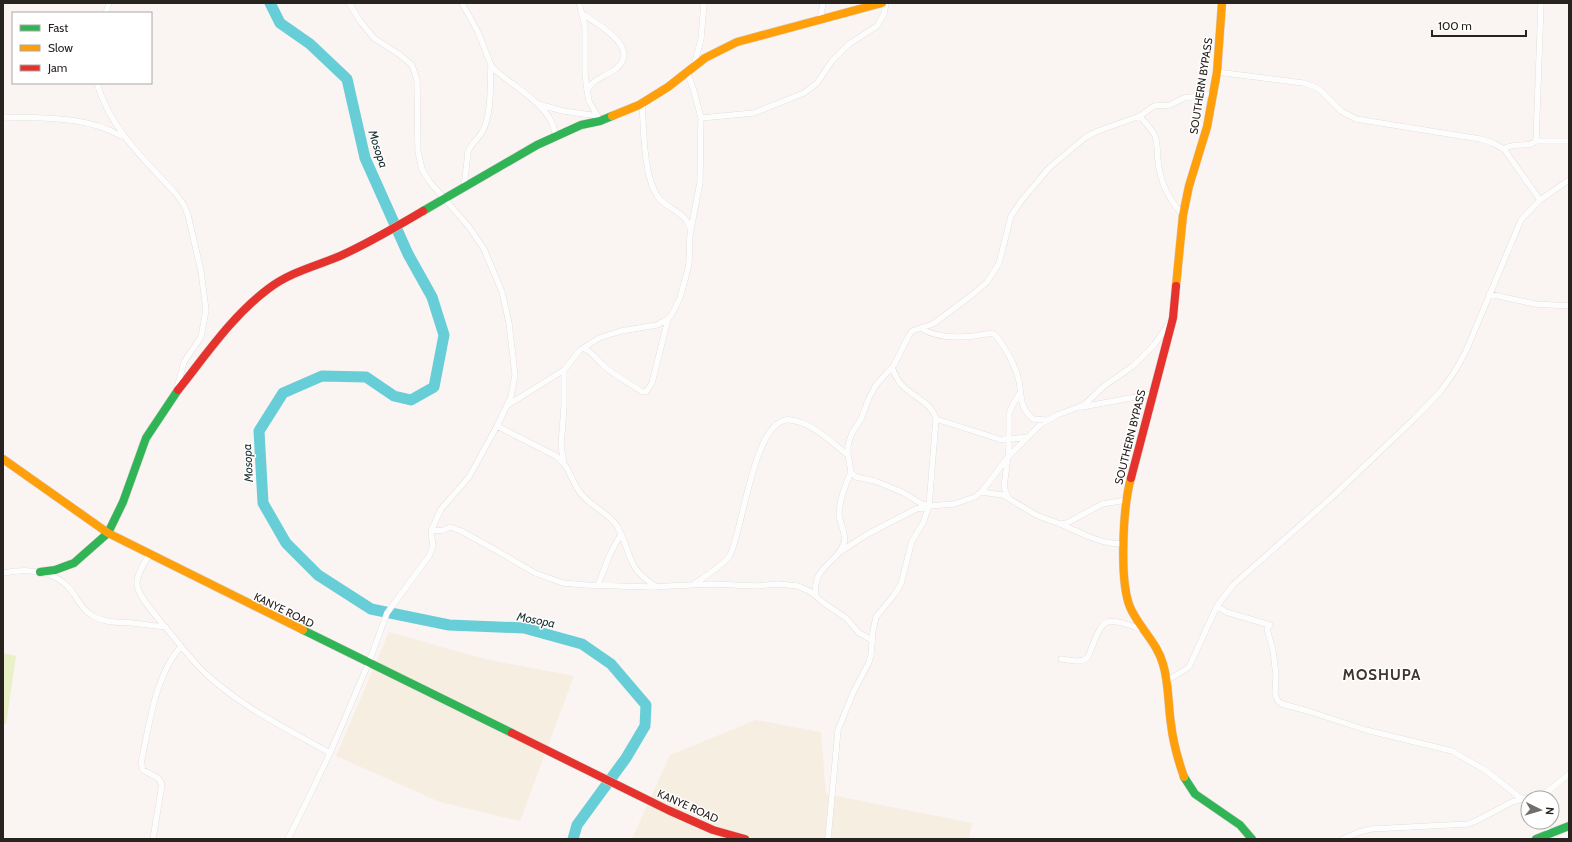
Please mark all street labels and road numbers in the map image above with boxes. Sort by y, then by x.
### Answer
street label: SOUTHERN BYPASS [1186,36,1216,135]
street label: SOUTHERN BYPASS [1111,387,1149,486]
street label: KANYE ROAD [252,589,316,631]
street label: KANYE ROAD [655,786,721,826]

